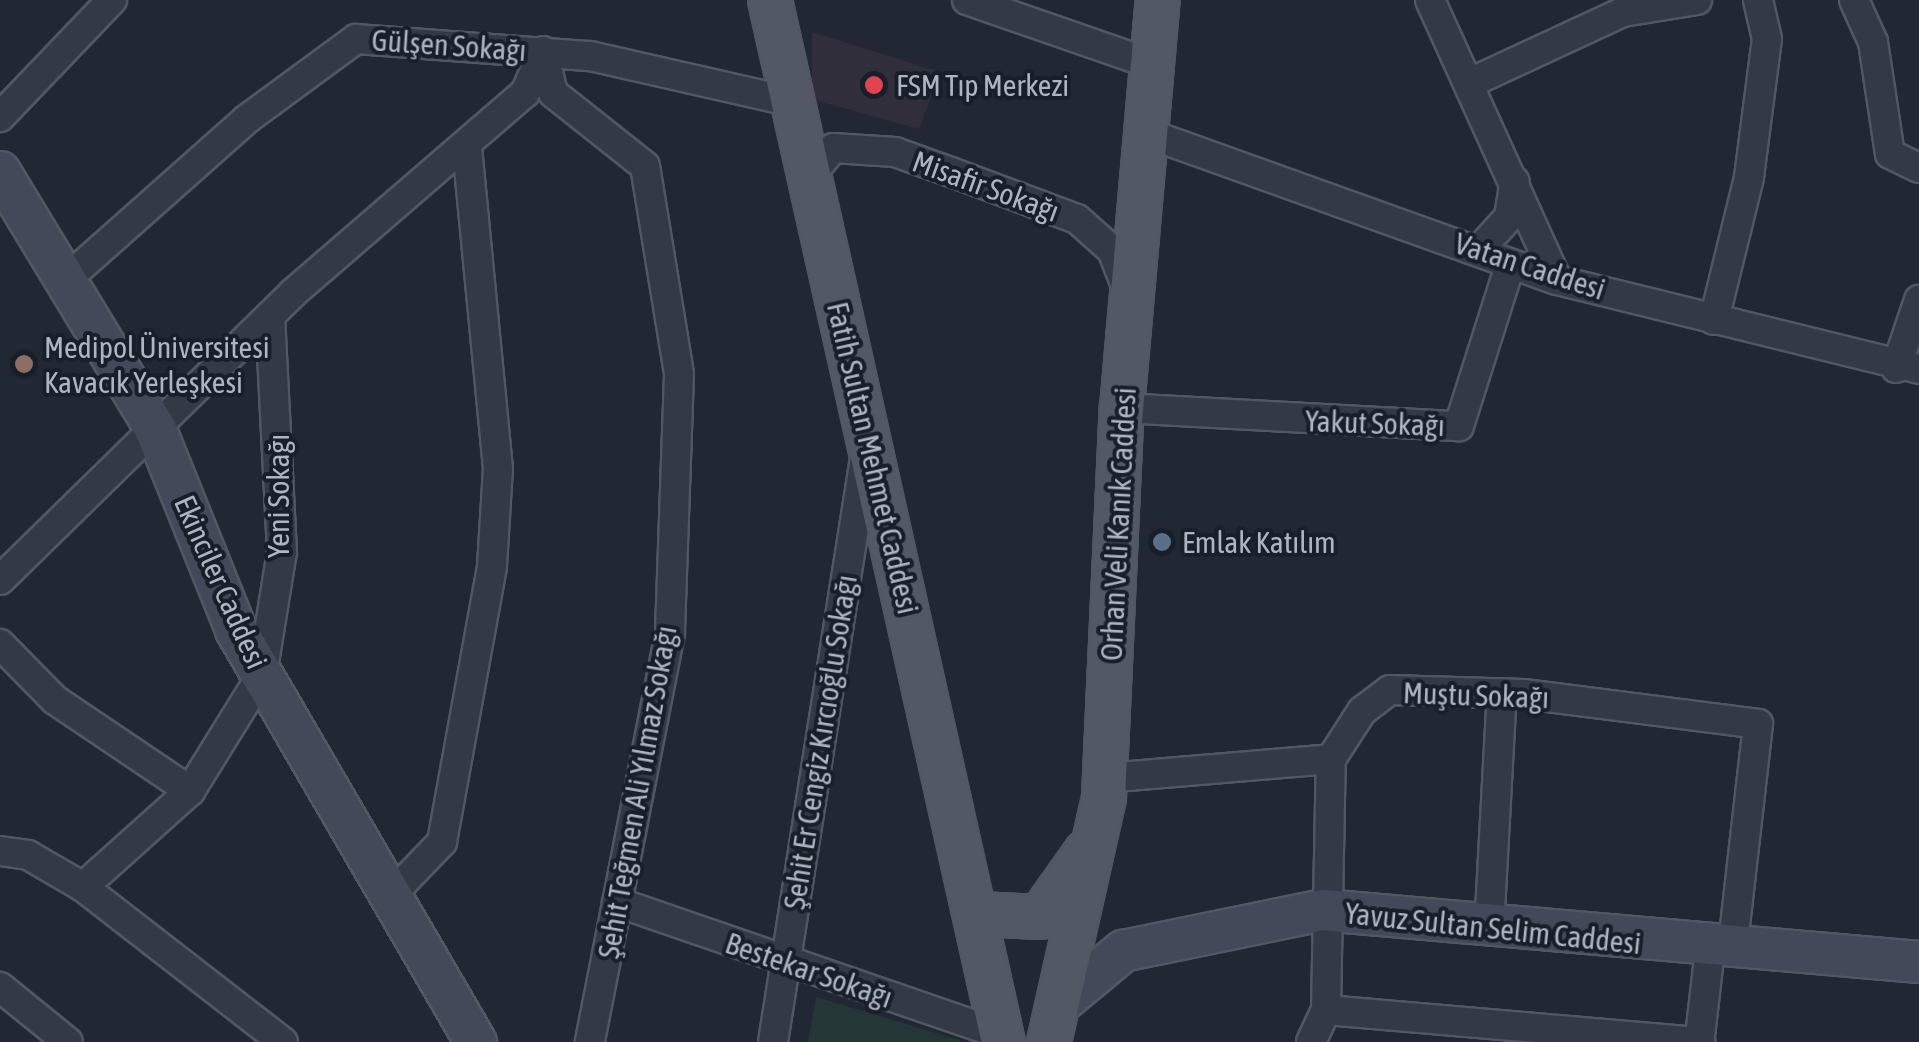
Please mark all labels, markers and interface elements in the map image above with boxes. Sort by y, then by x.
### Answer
street label: Gülşen Sokağı [371,22,527,68]
place label: FSM Tıp Merkezi [896,67,1069,103]
marker: FSM Tıp Merkezi [861,72,887,98]
street label: Misafir Sokağı [908,143,1064,229]
street label: Vatan Caddesi [1450,225,1610,307]
street label: Fatih Sultan Mehmet Caddesi [820,298,926,618]
place label: Medipol Üniversitesi Kavacık Yerleşkesi [44,329,270,400]
marker: Medipol Üniversitesi Kavacık Yerleşkesi [13,353,35,375]
street label: Orhan Veli Kanık Caddesi [1093,386,1143,662]
street label: Yakut Sokağı [1305,403,1445,443]
street label: Yeni Sokağı [260,434,296,558]
street label: Ekinciler Caddesi [167,490,275,674]
place label: Emlak Katılım [1182,524,1336,560]
marker: Emlak Katılım [1151,531,1173,553]
street label: Şehit Er Cengiz Kırcıoğlu Sokağı [776,572,864,912]
street label: Şehit Teğmen Ali Yılmaz Sokağı [590,623,684,961]
street label: Muştu Sokağı [1402,674,1550,716]
street label: Yavuz Sultan Selim Caddesi [1343,895,1643,961]
street label: Bestekar Sokağı [721,925,897,1015]

